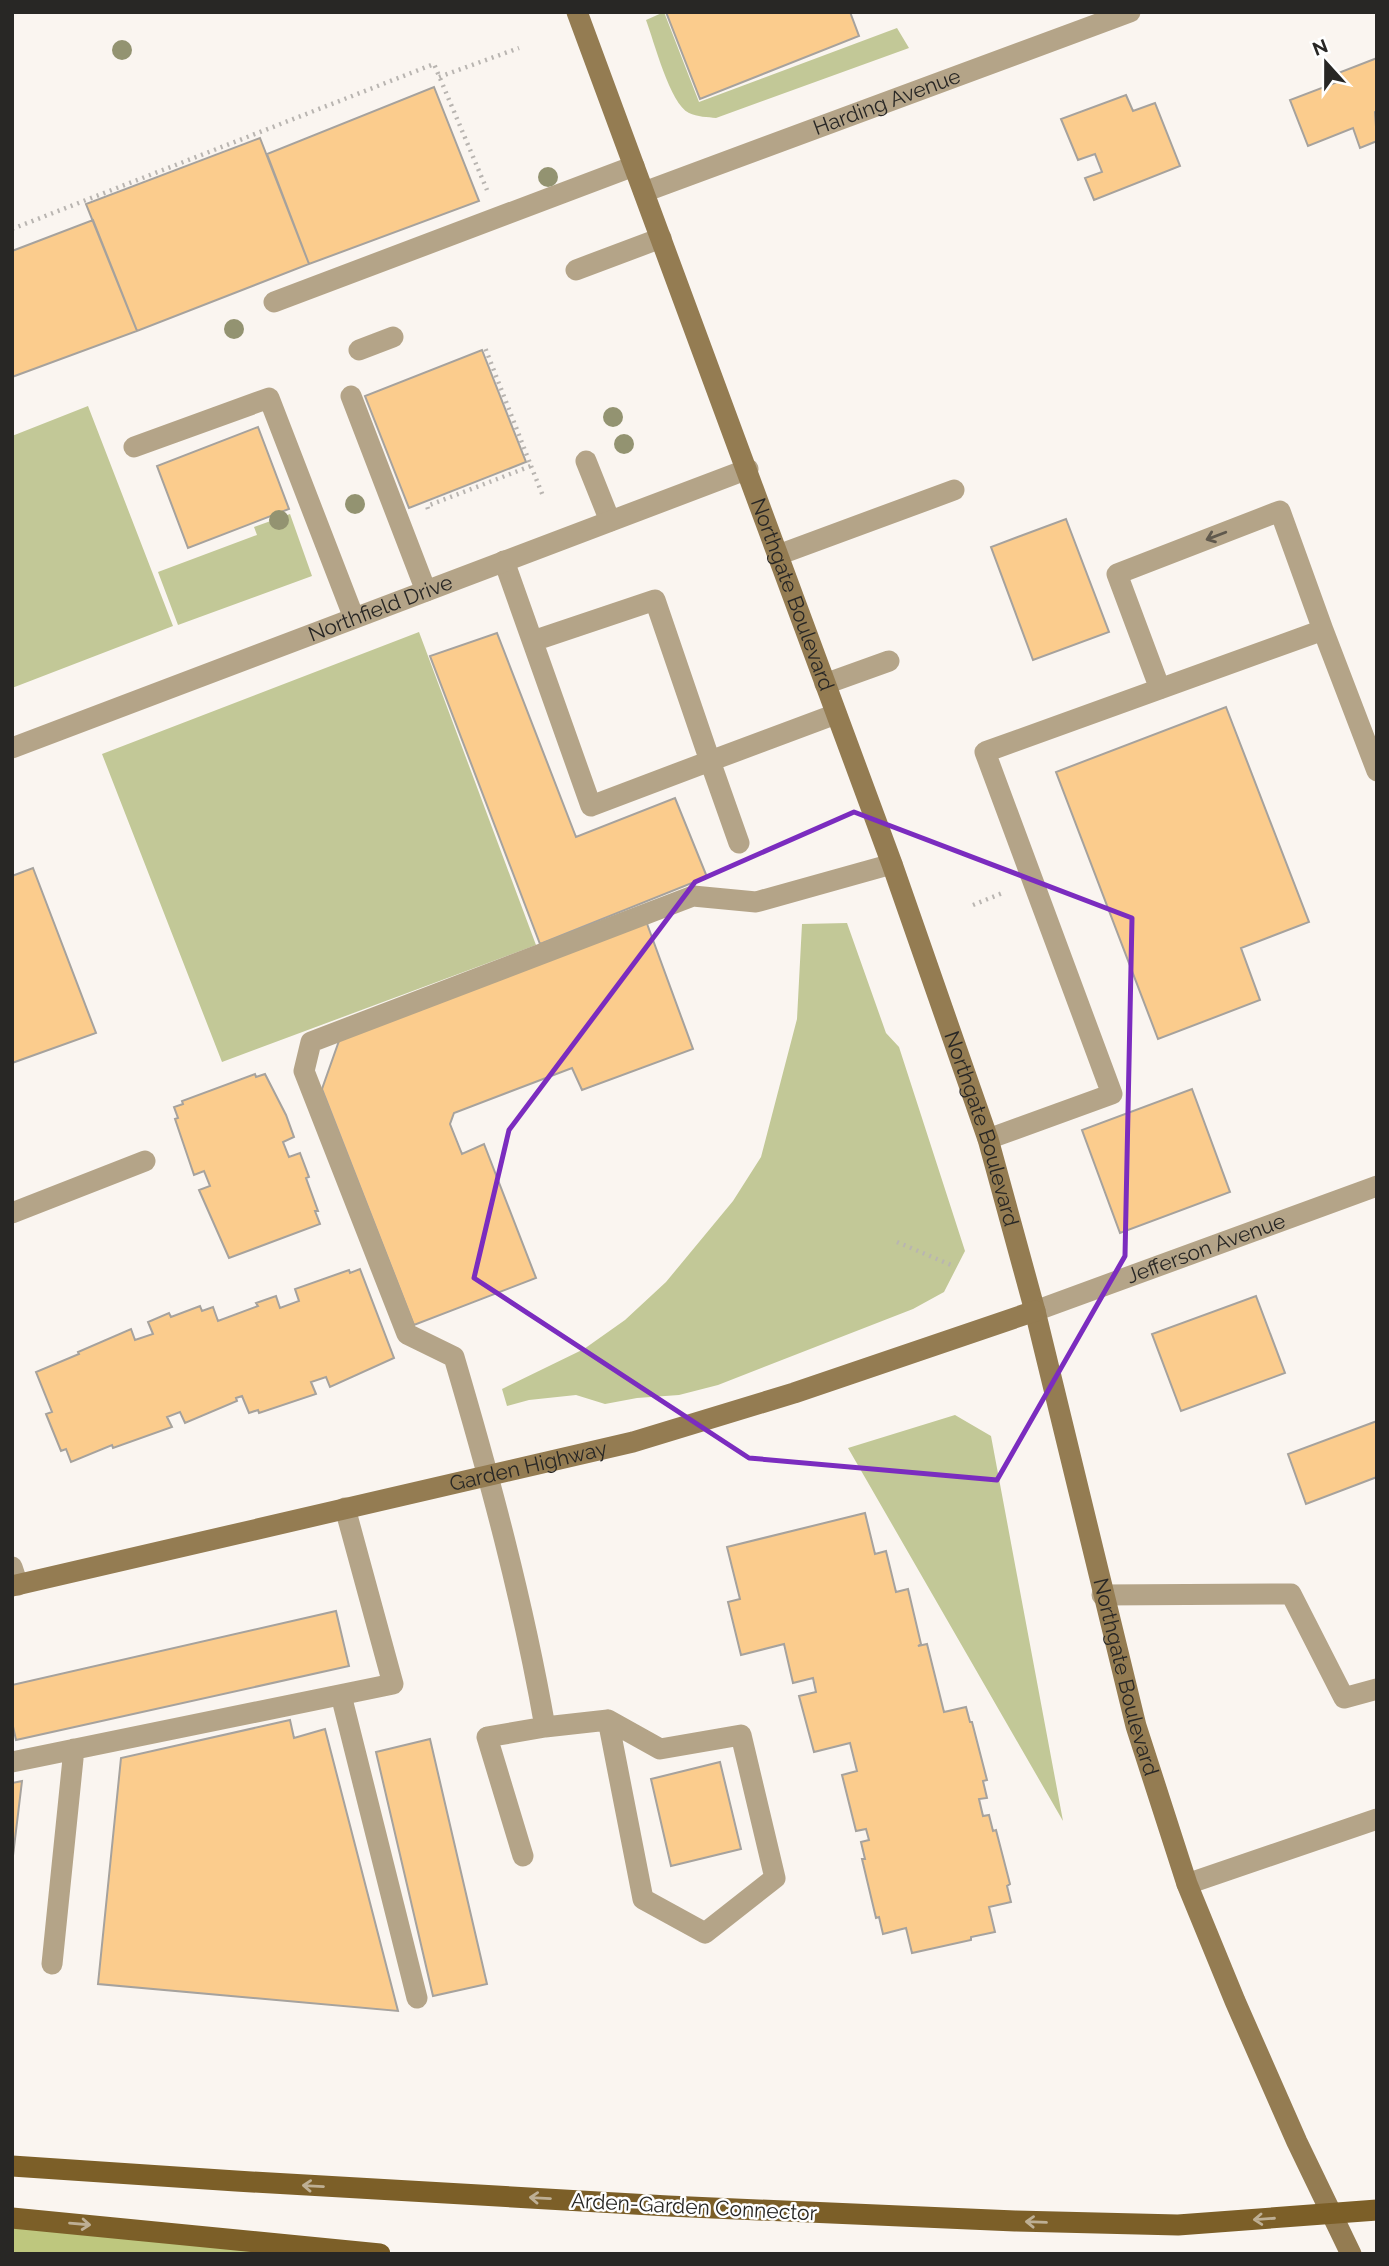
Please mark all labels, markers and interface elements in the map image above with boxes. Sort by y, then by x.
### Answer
north arrow [1291,28,1361,98]
text: N [1309,34,1331,60]
street label: Harding Avenue [810,63,964,140]
street label: Northgate Boulevard [746,495,840,694]
one-way arrow [1206,530,1228,543]
street label: Northfield Drive [305,569,456,647]
street label: Northgate Boulevard [939,1028,1024,1229]
street label: Jefferson Avenue [1123,1208,1289,1288]
street label: Garden Highway [447,1435,609,1496]
street label: Northgate Boulevard [1088,1575,1164,1779]
one-way arrow [302,2179,325,2192]
street label: Arden-Garden Connector [570,2188,818,2225]
one-way arrow [529,2192,552,2205]
one-way arrow [1253,2213,1275,2226]
one-way arrow [1025,2216,1048,2229]
one-way arrow [68,2218,91,2231]

